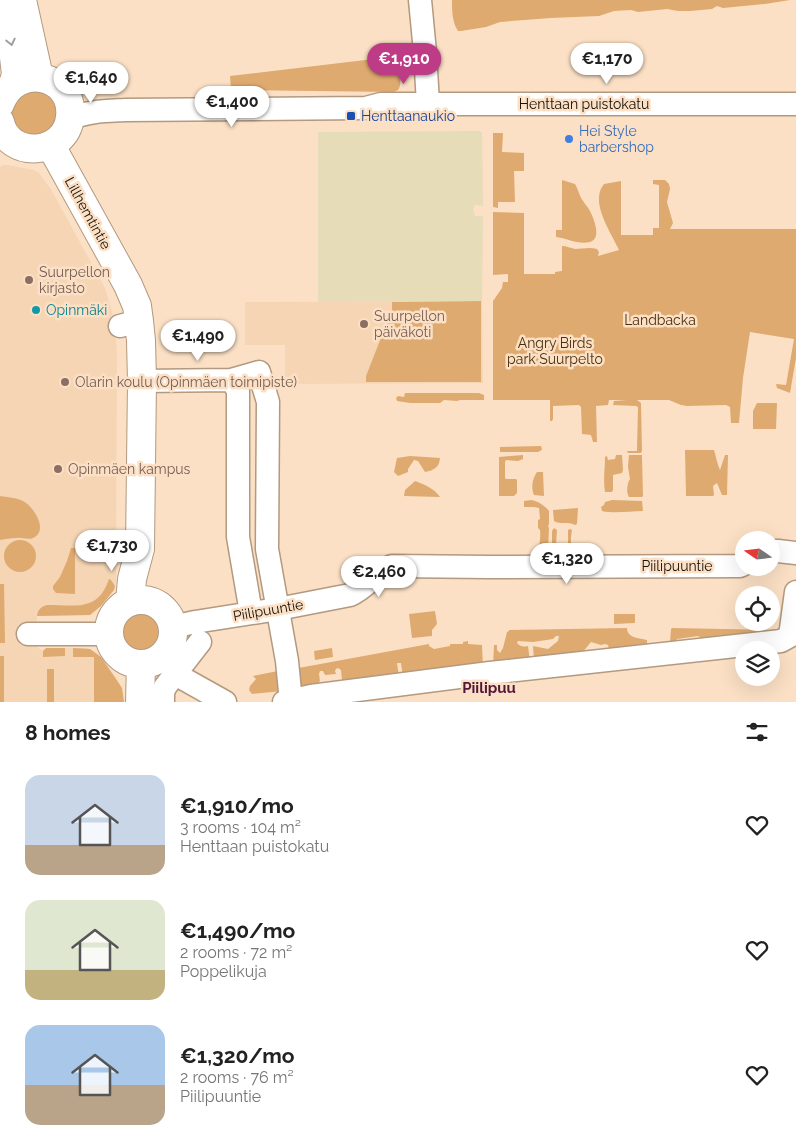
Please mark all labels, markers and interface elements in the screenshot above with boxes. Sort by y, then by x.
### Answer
one-way arrow [5,38,16,47]
pin: €1,910 [363,42,445,85]
pin: €1,170 [566,42,648,85]
text: €1,910 [378,49,430,68]
text: €1,170 [581,49,633,68]
pin: €1,640 [50,62,132,104]
text: €1,640 [64,68,118,87]
pin: €1,400 [191,86,273,128]
text: €1,400 [205,92,259,111]
street label: Henttaan puistokatu [519,96,649,112]
place label: Henttaanaukio [361,108,455,124]
marker: Henttaanaukio [345,110,357,122]
place label: Hei Style barbershop [579,123,654,155]
marker: Hei Style barbershop [563,133,575,145]
street label: Lillhemtintie [62,174,114,252]
place label: Suurpellon kirjasto [39,264,110,296]
marker: Suurpellon kirjasto [23,274,35,286]
place label: Opinmäki [46,302,107,318]
marker: Opinmäki [30,304,42,316]
place label: Suurpellon päiväkoti [374,308,445,340]
park label: Landbacka [624,312,696,328]
marker: Suurpellon päiväkoti [358,318,370,330]
pin: €1,490 [157,320,239,362]
text: €1,490 [172,326,224,345]
park label: Angry Birds park Suurpelto [507,335,603,367]
place label: Olarin koulu (Opinmäen toimipiste) [75,374,297,390]
marker: Olarin koulu (Opinmäen toimipiste) [59,376,71,388]
place label: Opinmäen kampus [68,461,191,477]
marker: Opinmäen kampus [52,463,64,475]
pin: €1,730 [71,530,153,572]
north arrow [735,531,780,576]
map controls [735,531,780,686]
text: €1,730 [86,536,138,555]
pin: €1,320 [526,542,608,585]
text: €1,320 [541,549,593,568]
pin: €2,460 [338,556,420,598]
street label: Piilipuuntie [642,558,713,574]
text: €2,460 [352,562,406,581]
button: locate [735,586,780,631]
street label: Piilipuuntie [232,596,304,624]
button: layers [735,641,780,686]
district label: Piilipuu [462,679,516,697]
icon: filters [743,718,771,746]
text: 8 homes [25,720,111,745]
text: €1,910/mo [180,793,294,818]
icon: home [65,795,125,855]
icon: heart [743,811,771,839]
text: 3 rooms · 104 m² [180,818,301,837]
text: Henttaan puistokatu [180,837,329,856]
text: €1,490/mo [180,918,295,943]
icon: home [65,920,125,980]
icon: heart [743,936,771,964]
text: 2 rooms · 72 m² [180,943,292,962]
text: Poppelikuja [180,962,267,981]
text: €1,320/mo [180,1043,295,1068]
icon: home [65,1045,125,1105]
icon: heart [743,1061,771,1089]
text: 2 rooms · 76 m² [180,1068,294,1087]
text: Piilipuuntie [180,1087,261,1106]

